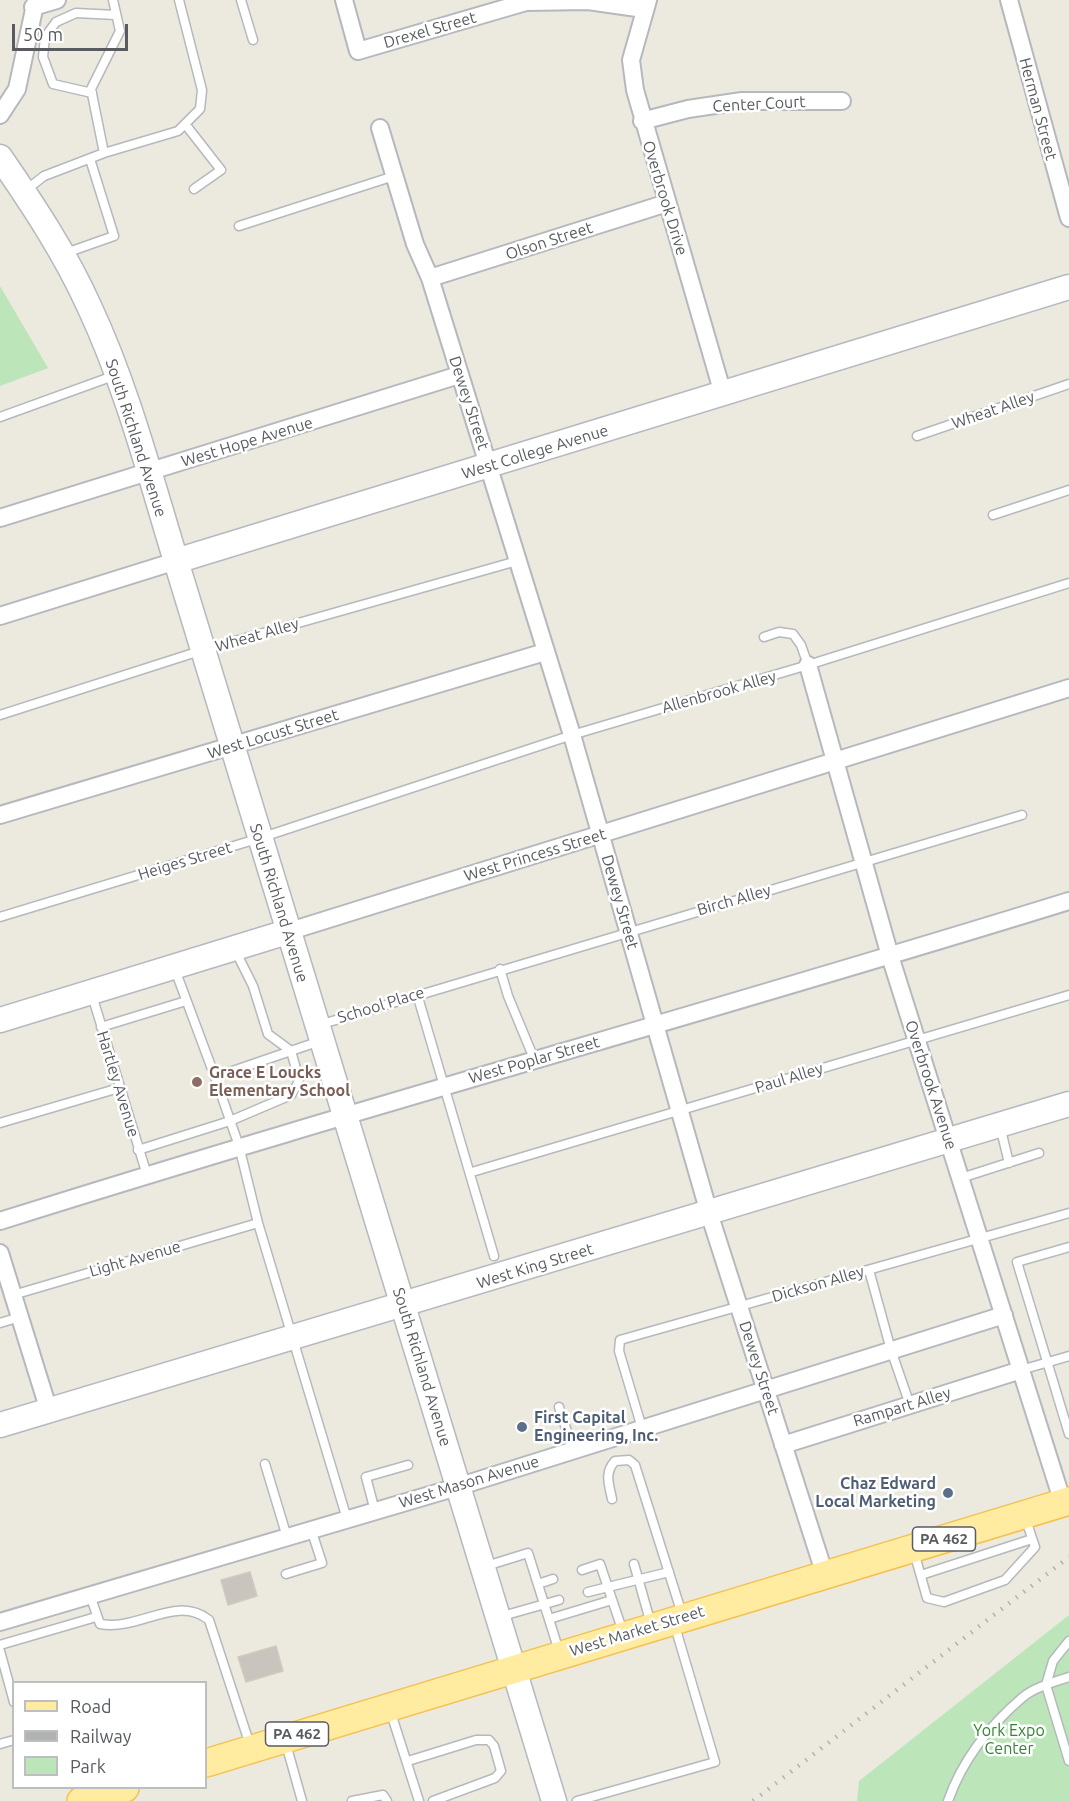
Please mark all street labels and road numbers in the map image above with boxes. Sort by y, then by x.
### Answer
street label: Drexel Street [381,8,479,52]
street label: Herman Street [1015,56,1061,162]
street label: Center Court [712,92,806,116]
street label: Overbrook Drive [638,138,692,258]
street label: Olson Street [503,218,595,264]
street label: Dewey Street [445,354,493,452]
street label: South Richland Avenue [101,357,171,519]
street label: Wheat Alley [949,387,1037,433]
street label: West Hope Avenue [179,413,315,471]
street label: West College Avenue [459,421,611,483]
street label: Wheat Alley [213,614,301,656]
street label: Allenbrook Alley [660,667,778,717]
street label: West Locust Street [205,705,341,763]
street label: South Richland Avenue [246,821,312,985]
street label: West Princess Street [462,824,608,886]
street label: Heiges Street [136,838,234,884]
street label: Dewey Street [597,853,643,951]
street label: Birch Alley [695,880,773,920]
street label: School Place [335,983,427,1027]
street label: Overbrook Avenue [901,1018,961,1152]
street label: Hartley Avenue [93,1029,143,1139]
street label: West Poplar Street [466,1032,602,1088]
street label: Paul Alley [753,1059,825,1097]
street label: Light Avenue [87,1237,183,1281]
street label: West King Street [474,1239,596,1293]
street label: Dickson Alley [770,1262,866,1306]
street label: South Richland Avenue [389,1285,455,1449]
street label: Dewey Street [735,1319,783,1417]
street label: Rampart Alley [851,1383,953,1431]
street label: West Mason Avenue [397,1452,541,1512]
road number: PA 462 [912,1527,976,1551]
street label: West Market Street [567,1601,707,1661]
road number: PA 462 [266,1722,328,1746]

